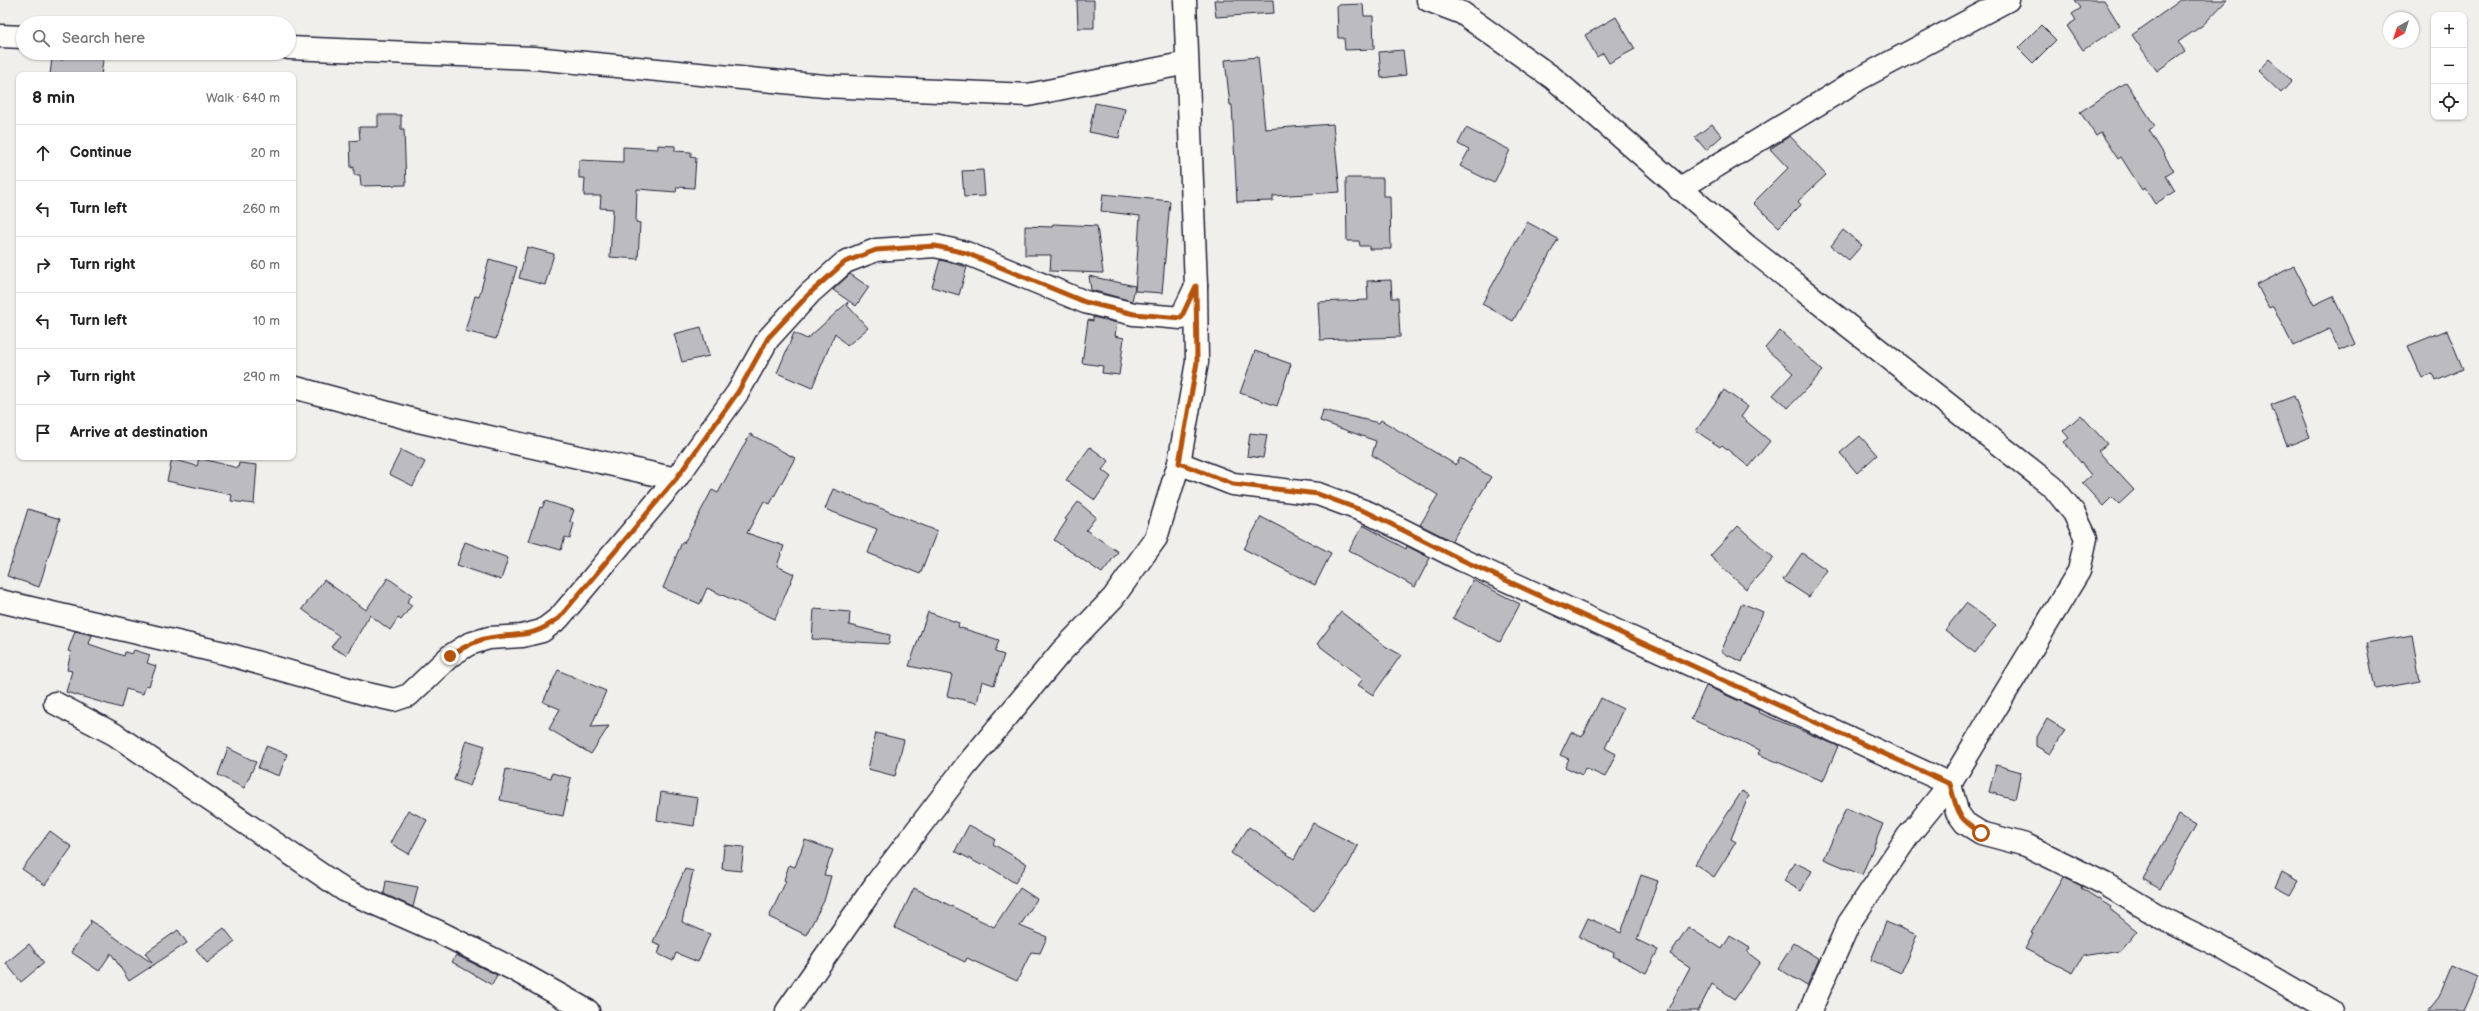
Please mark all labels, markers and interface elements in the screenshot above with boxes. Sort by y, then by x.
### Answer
north arrow [2383,12,2419,48]
map controls [2431,12,2467,120]
button: + [2431,12,2467,48]
search box [16,16,296,60]
icon: search [30,27,52,49]
text: Search here [62,29,145,48]
button: − [2431,48,2467,84]
button: locate [2431,84,2467,120]
text: 8 min [32,88,75,108]
text: Walk · 640 m [206,90,280,106]
icon: ahead [32,142,54,164]
text: Continue [70,143,132,162]
text: 20 m [250,145,280,161]
icon: left [32,198,54,220]
text: Turn left [70,199,127,218]
text: 260 m [242,201,280,217]
icon: right [32,254,54,276]
text: Turn right [70,255,135,274]
text: 60 m [250,257,280,273]
icon: left [32,310,54,332]
text: Turn left [70,311,127,330]
text: 10 m [253,313,280,329]
icon: right [32,366,54,388]
text: Turn right [70,367,135,386]
text: 290 m [243,369,280,385]
icon: arrive [32,422,54,444]
text: Arrive at destination [70,423,208,442]
route end [441,647,459,665]
route start [1972,824,1990,842]

